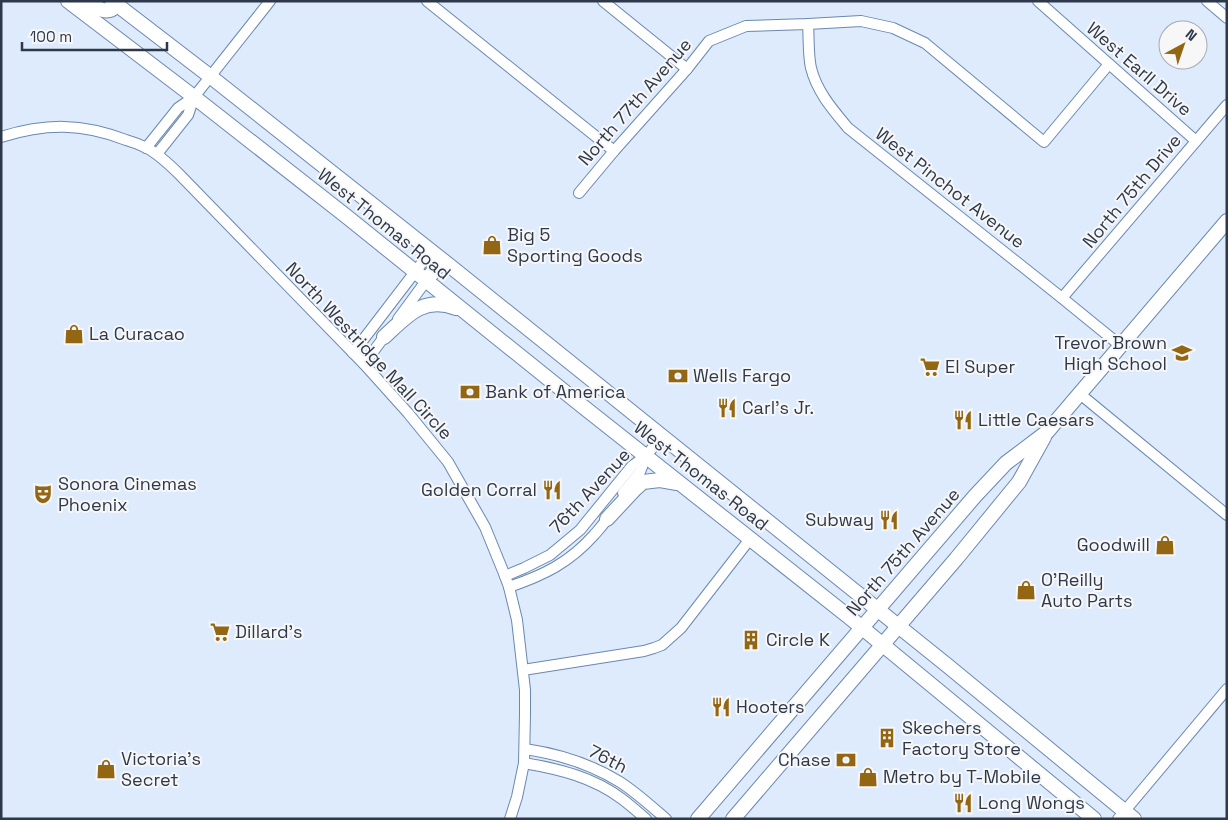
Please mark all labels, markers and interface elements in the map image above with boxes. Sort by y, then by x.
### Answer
street label: West Earll Drive [1082,17,1197,121]
scale bar [22,20,168,52]
north arrow [1158,20,1208,70]
text: N [1182,25,1201,45]
text: 100 m [30,27,72,46]
street label: North 77th Avenue [573,33,696,170]
street label: West Pinchot Avenue [871,122,1030,253]
street label: North 75th Drive [1077,129,1186,252]
street label: West Thomas Road [313,163,456,284]
place label: Big 5 Sporting Goods [507,223,643,267]
shop icon: Big 5 Sporting Goods [481,234,503,256]
street label: North Westridge Mall Circle [281,257,458,444]
place label: La Curacao [89,322,185,345]
shop icon: La Curacao [63,323,85,345]
place label: Trevor Brown High School [1054,331,1167,375]
school or university icon: Trevor Brown High School [1171,342,1193,364]
place label: El Super [945,355,1015,378]
supermarket icon: El Super [919,356,941,378]
place label: Wells Fargo [693,364,791,387]
bank icon: Wells Fargo [667,365,689,387]
place label: Bank of America [485,380,626,403]
bank icon: Bank of America [459,381,481,403]
place label: Carl's Jr. [742,396,814,419]
restaurant icon: Carl's Jr. [716,397,738,419]
place label: Little Caesars [978,408,1094,431]
restaurant icon: Little Caesars [952,409,974,431]
street label: West Thomas Road [629,416,773,535]
street label: 76th Avenue [544,443,635,538]
place label: Sonora Cinemas Phoenix [58,472,197,516]
place label: Golden Corral [421,478,537,501]
restaurant icon: Golden Corral [541,479,563,501]
theatre icon: Sonora Cinemas Phoenix [32,483,54,505]
street label: North 75th Avenue [841,483,964,620]
place label: Subway [805,508,874,531]
restaurant icon: Subway [878,509,900,531]
place label: Goodwill [1077,533,1150,556]
shop icon: Goodwill [1154,534,1176,556]
place label: O'Reilly Auto Parts [1041,568,1133,612]
shop icon: O'Reilly Auto Parts [1015,579,1037,601]
place label: Dillard's [235,620,303,643]
supermarket icon: Dillard's [209,621,231,643]
place label: Circle K [766,628,830,651]
building icon: Circle K [740,629,762,651]
place label: Hooters [736,695,804,718]
restaurant icon: Hooters [710,696,732,718]
place label: Skechers Factory Store [902,716,1021,760]
building icon: Skechers Factory Store [876,727,898,749]
street label: 76th [585,739,631,778]
place label: Victoria's Secret [121,747,201,791]
place label: Chase [778,748,831,771]
bank icon: Chase [835,749,857,771]
shop icon: Victoria's Secret [95,758,117,780]
place label: Metro by T-Mobile [883,765,1041,788]
shop icon: Metro by T-Mobile [857,766,879,788]
place label: Long Wongs [978,791,1085,814]
restaurant icon: Long Wongs [952,792,974,814]

